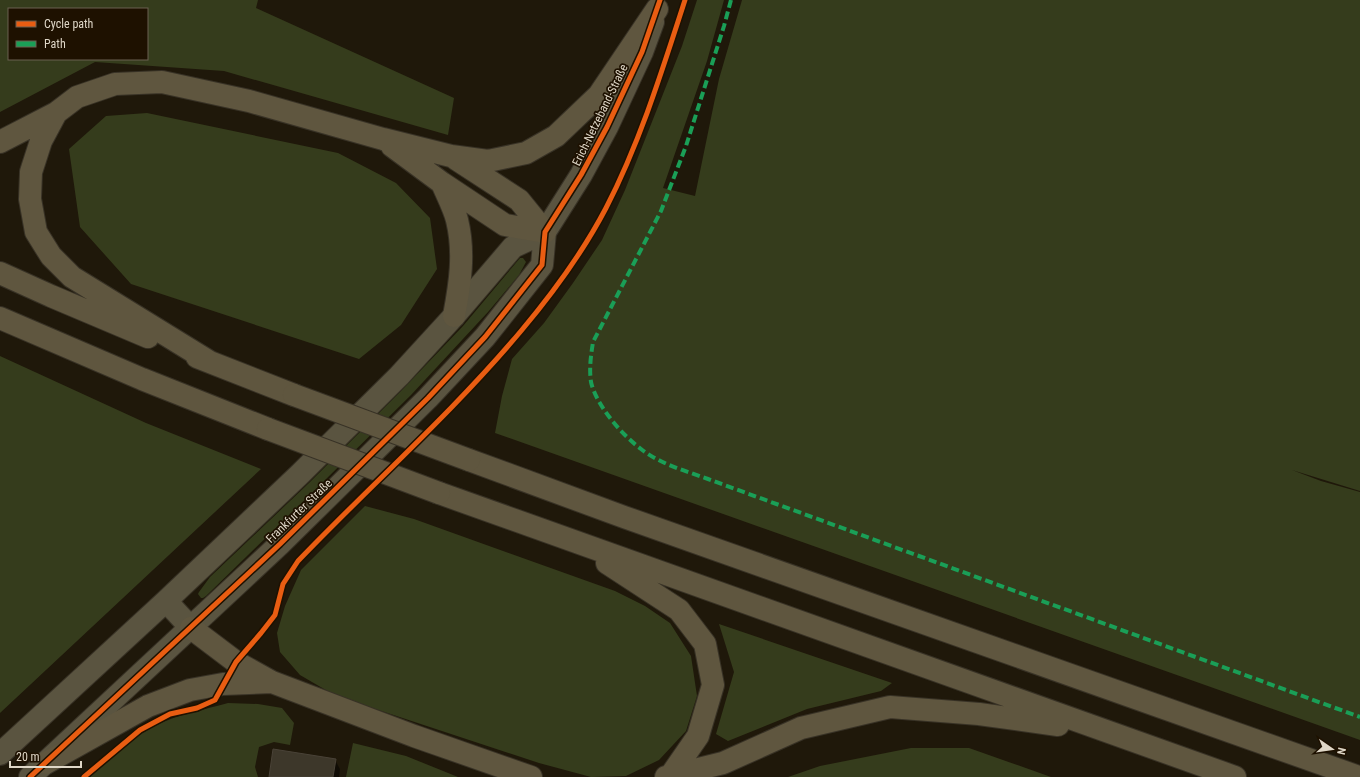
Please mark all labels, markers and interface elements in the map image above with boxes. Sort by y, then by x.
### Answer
legend [8,8,148,60]
text: Cycle path [44,17,94,31]
text: Path [44,37,66,51]
street label: Erich-Netzeband-Straße [569,62,631,168]
street label: Frankfurter Straße [263,476,335,546]
north arrow [1312,729,1352,769]
scale bar [10,743,81,769]
text: N [1334,746,1348,756]
text: 20 m [16,750,40,764]

